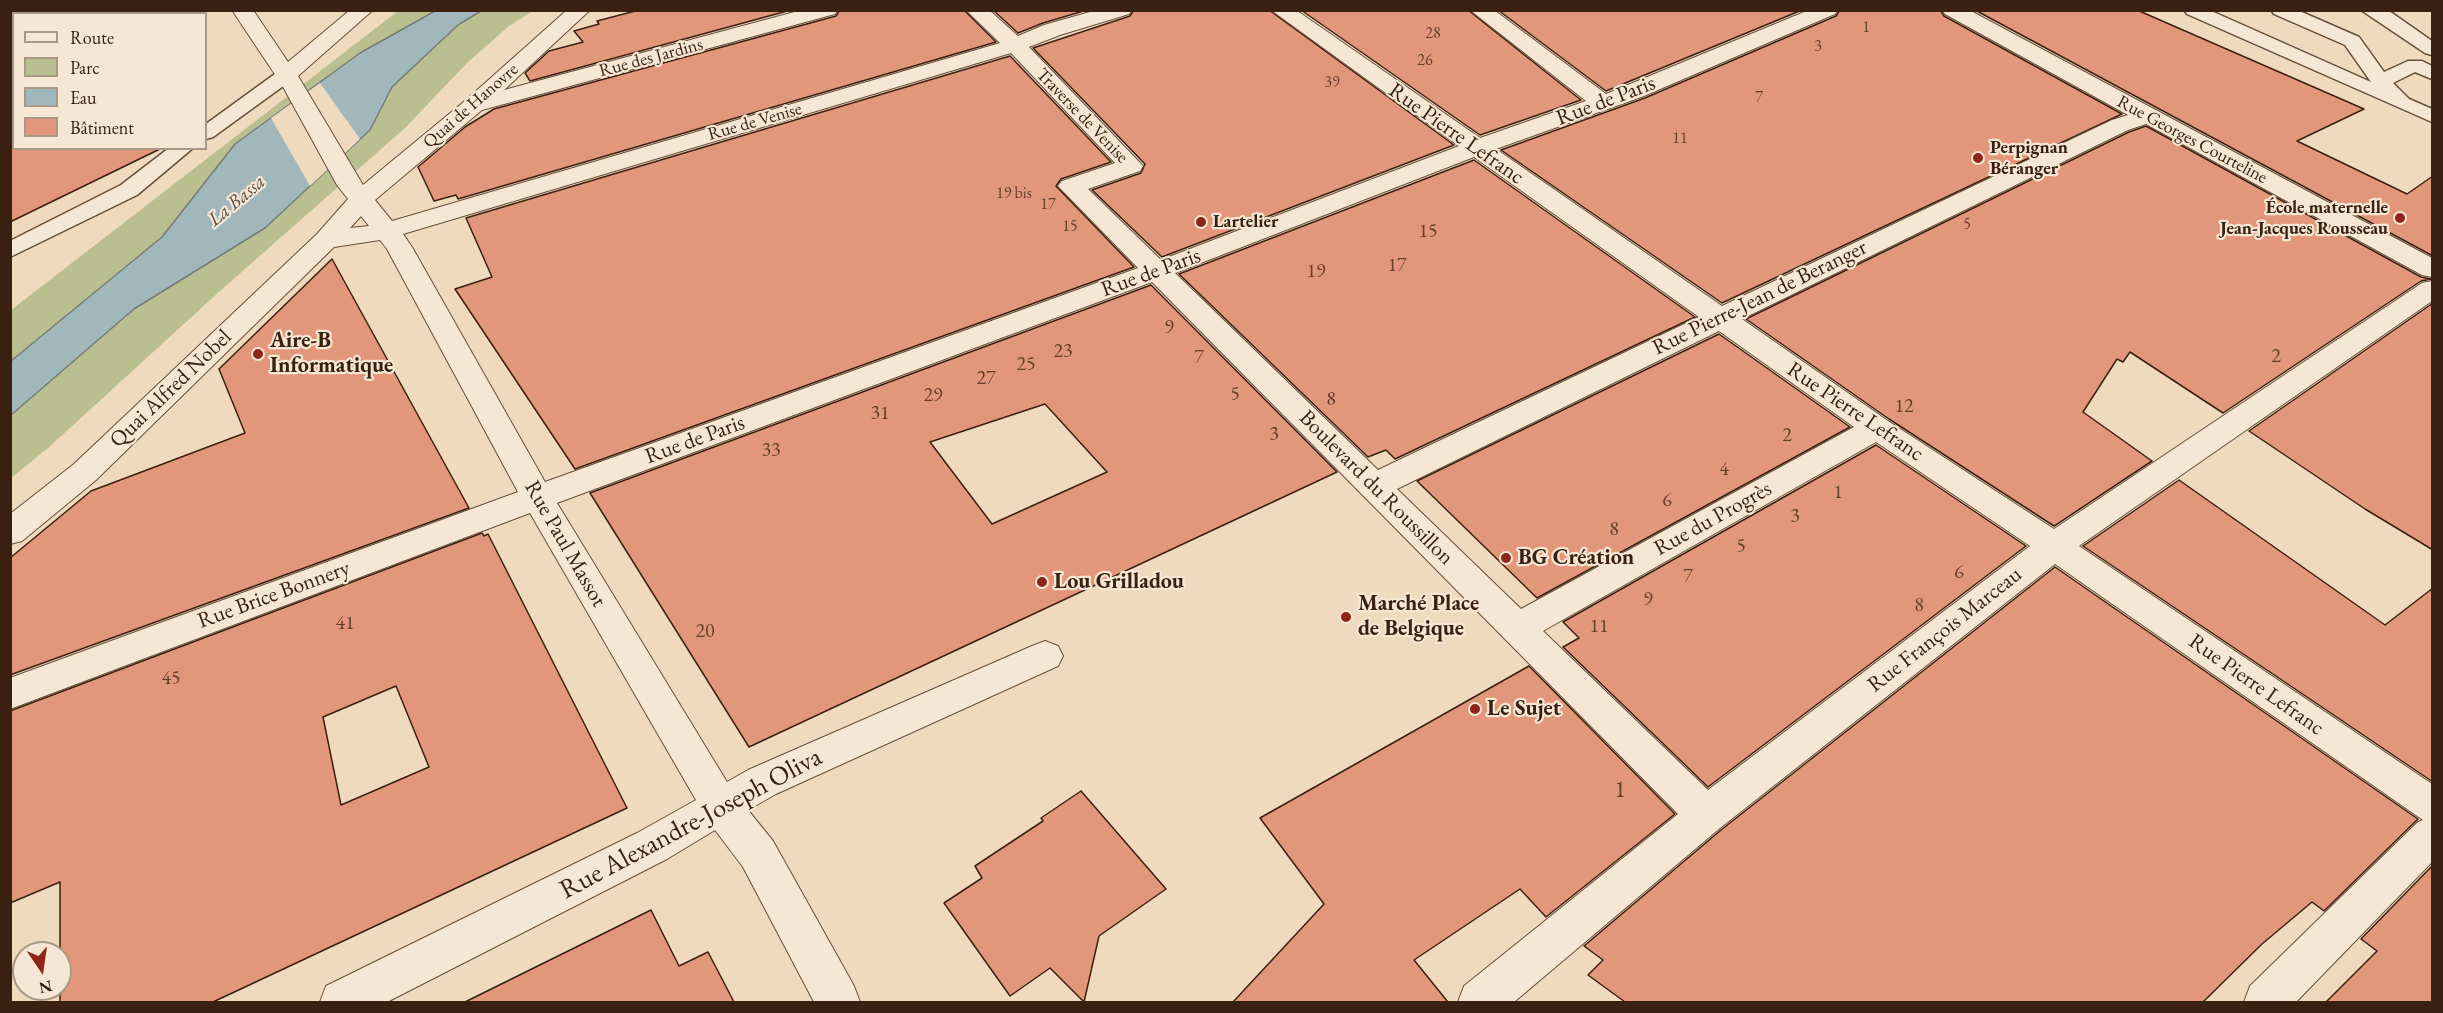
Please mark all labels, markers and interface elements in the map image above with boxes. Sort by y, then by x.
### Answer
legend [12,12,207,150]
house number: 1 [1862,18,1870,38]
house number: 28 [1425,24,1441,44]
text: Route [70,26,114,49]
street label: Rue des Jardins [597,34,705,82]
house number: 3 [1814,37,1822,57]
house number: 26 [1417,51,1433,71]
text: Parc [70,56,100,79]
street label: Quai de Hanovre [419,59,523,153]
street label: Traverse de Venise [1031,64,1133,168]
street label: Rue de Paris [1553,70,1659,132]
house number: 39 [1324,73,1340,93]
street label: Rue Pierre Lefranc [1383,78,1529,190]
text: Eau [70,86,96,109]
house number: 7 [1755,88,1763,108]
street label: Rue Georges Courteline [2113,91,2271,189]
street label: Rue de Venise [706,98,804,146]
text: Bâtiment [70,116,134,139]
house number: 11 [1672,129,1688,149]
place label: Perpignan Béranger [1990,137,2068,180]
marker: Perpignan Béranger [1971,151,1985,165]
water label: La Bassa [203,170,271,232]
house number: 19 bis [996,184,1032,204]
house number: 17 [1040,195,1056,215]
place label: École maternelle Jean-Jacques Rousseau [2220,197,2388,240]
place label: Lartelier [1213,211,1279,233]
marker: École maternelle Jean-Jacques Rousseau [2393,211,2407,225]
marker: Lartelier [1194,215,1208,229]
house number: 5 [1963,215,1971,235]
house number: 15 [1062,217,1078,237]
house number: 15 [1418,220,1438,244]
street label: Rue Pierre-Jean de Beranger [1648,235,1872,361]
street label: Rue de Paris [1098,243,1204,303]
house number: 17 [1387,254,1407,278]
house number: 19 [1306,260,1326,284]
house number: 9 [1164,316,1174,340]
street label: Quai Alfred Nobel [105,324,237,454]
place label: Aire-B Informatique [270,328,393,380]
house number: 23 [1053,340,1073,364]
house number: 2 [2271,345,2281,369]
house number: 7 [1194,346,1204,370]
marker: Aire-B Informatique [251,347,265,361]
house number: 25 [1016,353,1036,377]
street label: Rue Pierre Lefranc [1782,357,1928,467]
house number: 27 [976,367,996,391]
house number: 5 [1230,383,1240,407]
house number: 29 [923,384,943,408]
house number: 8 [1326,388,1336,412]
house number: 12 [1894,395,1914,419]
house number: 31 [870,402,890,426]
street label: Boulevard du Roussillon [1293,405,1459,571]
street label: Rue de Paris [642,410,748,470]
house number: 3 [1269,423,1279,447]
house number: 2 [1782,424,1792,448]
house number: 33 [761,439,781,463]
house number: 4 [1719,458,1729,482]
street label: Rue Paul Massot [518,476,612,612]
street label: Rue du Progrès [1650,476,1776,562]
house number: 1 [1833,481,1843,505]
house number: 6 [1662,489,1672,513]
house number: 3 [1790,505,1800,529]
house number: 8 [1609,518,1619,542]
house number: 5 [1736,535,1746,559]
place label: BG Création [1518,545,1634,571]
marker: BG Création [1499,551,1513,565]
street label: Rue Brice Bonnery [194,555,354,635]
house number: 6 [1954,561,1964,585]
street label: Rue François Marceau [1863,562,2027,698]
house number: 7 [1683,565,1693,589]
place label: Lou Grilladou [1054,569,1184,595]
marker: Lou Grilladou [1035,575,1049,589]
house number: 9 [1643,588,1653,612]
place label: Marché Place de Belgique [1358,591,1479,642]
house number: 8 [1914,594,1924,618]
marker: Marché Place de Belgique [1339,610,1353,624]
house number: 41 [335,612,355,636]
house number: 11 [1589,615,1609,639]
house number: 20 [695,620,715,644]
street label: Rue Pierre Lefranc [2183,629,2329,741]
house number: 45 [161,667,181,691]
place label: Le Sujet [1487,696,1561,722]
marker: Le Sujet [1468,702,1482,716]
street label: Rue Alexandre-Joseph Oliva [554,741,828,907]
house number: 1 [1614,776,1626,804]
north arrow [12,941,72,1001]
text: N [37,975,54,999]

